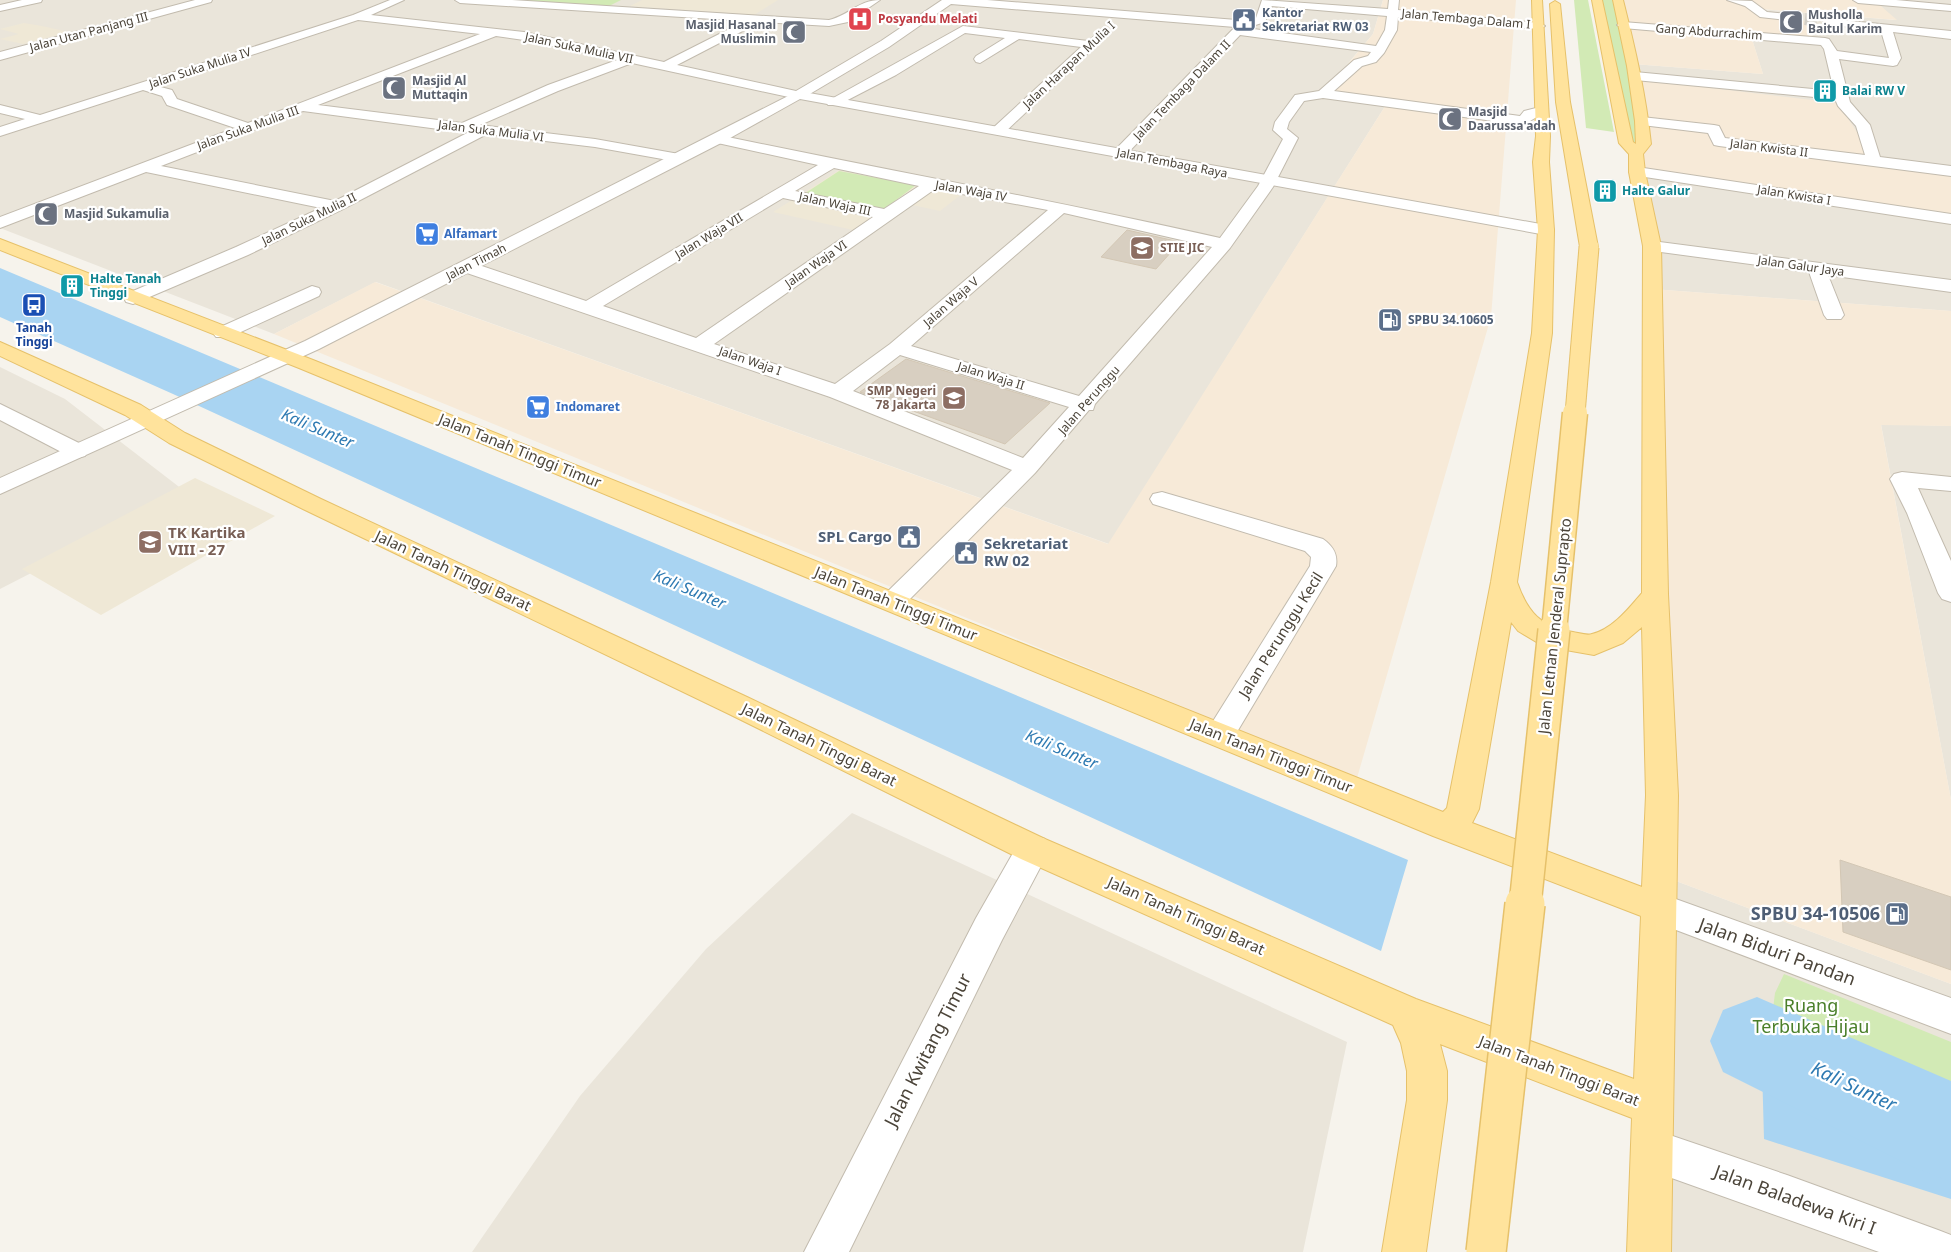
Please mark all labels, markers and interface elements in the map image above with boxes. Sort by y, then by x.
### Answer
place label: Kantor Sekretariat RW 03 [1262,4,1369,35]
street label: Jalan Tembaga Dalam I [1400,4,1531,33]
hospital icon: Posyandu Melati [847,6,873,32]
place label: Musholla Baitul Karim [1808,6,1882,37]
public building icon: Kantor Sekretariat RW 03 [1231,7,1257,33]
street label: Jalan Utan Panjang III [27,8,150,56]
mosque icon: Musholla Baitul Karim [1778,9,1804,35]
place label: Posyandu Melati [878,10,977,27]
place label: Masjid Hasanal Muslimin [685,16,776,47]
street label: Jalan Harapan Mulia I [1018,17,1119,113]
mosque icon: Masjid Hasanal Muslimin [781,19,807,45]
street label: Gang Abdurrachim [1655,19,1763,44]
street label: Jalan Suka Mulia VII [522,28,635,67]
street label: Jalan Tembaga Dalam II [1129,36,1234,144]
street label: Jalan Suka Mulia IV [146,43,254,92]
place label: Masjid Al Muttaqin [412,72,468,103]
mosque icon: Masjid Al Muttaqin [381,75,407,101]
building icon: Balai RW V [1812,78,1838,104]
place label: Balai RW V [1842,82,1905,99]
street label: Jalan Suka Mulia III [194,101,301,154]
place label: Masjid Daarussa'adah [1468,103,1556,134]
mosque icon: Masjid Daarussa'adah [1437,106,1463,132]
street label: Jalan Suka Mulia VI [436,115,545,145]
street label: Jalan Kwista II [1728,134,1809,161]
street label: Jalan Tembaga Raya [1114,143,1229,182]
street label: Jalan Waja IV [933,176,1009,205]
building icon: Halte Galur [1592,178,1618,204]
street label: Jalan Kwista I [1755,180,1832,209]
place label: Halte Galur [1622,182,1691,199]
street label: Jalan Waja III [797,187,873,219]
street label: Jalan Suka Mulia II [258,188,359,249]
mosque icon: Masjid Sukamulia [33,201,59,227]
place label: Masjid Sukamulia [64,205,169,222]
street label: Jalan Waja VII [671,209,746,263]
supermarket icon: Alfamart [414,221,440,247]
place label: Alfamart [444,225,497,242]
school or university icon: STIE JIC [1129,235,1155,261]
street label: Jalan Waja VI [780,236,850,292]
street label: Jalan Timah [442,239,509,284]
place label: STIE JIC [1160,239,1205,256]
street label: Jalan Galur Jaya [1756,251,1845,280]
place label: Halte Tanah Tinggi [90,270,161,301]
street label: Jalan Waja V [919,272,983,331]
building icon: Halte Tanah Tinggi [59,273,85,299]
bus stop icon: Tanah Tinggi [21,292,47,318]
fuel station icon: SPBU 34.10605 [1377,307,1403,333]
place label: SPBU 34.10605 [1408,311,1494,328]
place label: Tanah Tinggi [15,319,53,350]
street label: Jalan Waja I [716,342,784,379]
street label: Jalan Waja II [955,357,1027,394]
street label: Jalan Perunggu [1053,362,1123,439]
place label: SMP Negeri 78 Jakarta [867,382,936,413]
school or university icon: SMP Negeri 78 Jakarta [941,385,967,411]
supermarket icon: Indomaret [525,394,551,420]
place label: Indomaret [556,398,620,415]
water label: Kali Sunter [278,403,358,453]
street label: Jalan Tanah Tinggi Timur [434,408,605,492]
street label: Jalan Letnan Jenderal Suprapto [1533,517,1575,737]
place label: TK Kartika VIII - 27 [168,522,245,559]
street label: Jalan Tanah Tinggi Barat [370,524,535,615]
public building icon: SPL Cargo [896,524,922,550]
place label: SPL Cargo [818,526,892,546]
school or university icon: TK Kartika VIII - 27 [137,529,163,555]
place label: Sekretariat RW 02 [984,533,1069,570]
public building icon: Sekretariat RW 02 [953,540,979,566]
street label: Jalan Tanah Tinggi Timur [810,561,981,645]
water label: Kali Sunter [650,564,730,614]
street label: Jalan Perunggu Kecil [1232,568,1327,703]
street label: Jalan Tanah Tinggi Barat [737,697,901,791]
street label: Jalan Tanah Tinggi Timur [1185,713,1356,797]
water label: Kali Sunter [1022,724,1102,774]
street label: Jalan Tanah Tinggi Barat [1103,871,1269,959]
place label: SPBU 34-10506 [1751,901,1880,925]
fuel station icon: SPBU 34-10506 [1884,901,1910,927]
street label: Jalan Biduri Pandan [1694,911,1859,991]
street label: Jalan Kwitang Timur [877,968,976,1132]
park label: Ruang Terbuka Hijau [1753,993,1869,1038]
street label: Jalan Tanah Tinggi Barat [1475,1030,1643,1110]
water label: Kali Sunter [1807,1055,1902,1118]
street label: Jalan Baladewa Kiri I [1709,1158,1880,1239]

